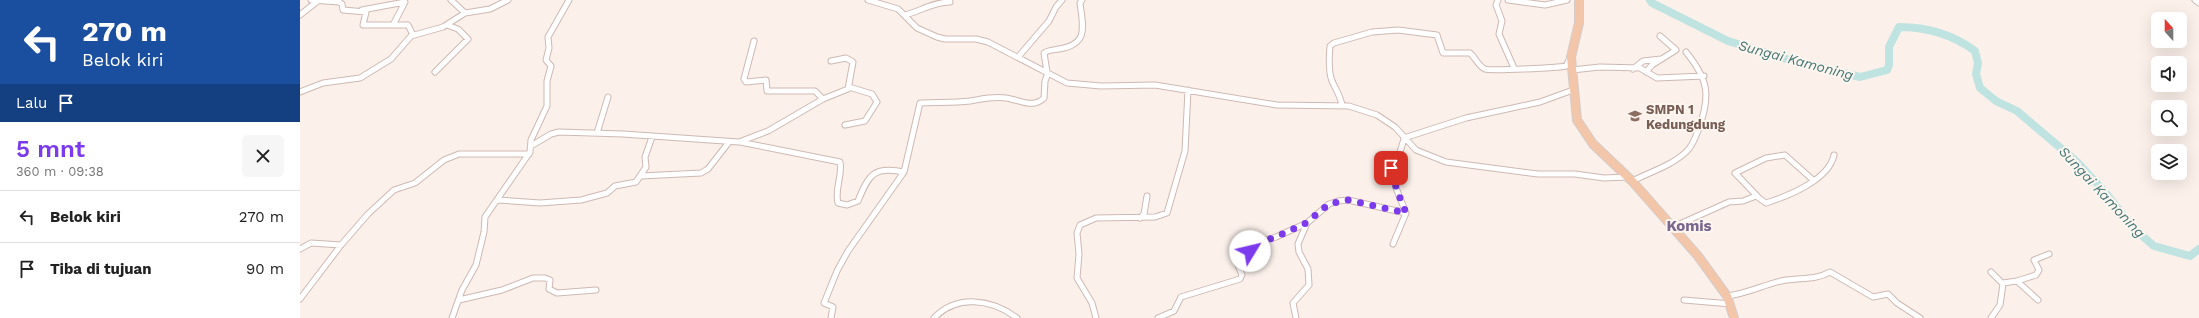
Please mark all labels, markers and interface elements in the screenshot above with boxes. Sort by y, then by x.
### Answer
north arrow [2151,12,2187,48]
map controls [2151,12,2187,180]
text: 270 m [82,15,167,48]
icon: left [16,16,68,68]
water label: Sungai Kamoning [1737,37,1856,83]
text: Belok kiri [82,49,164,70]
button: sound [2151,56,2187,92]
icon: arrive [55,92,77,114]
text: Lalu [16,94,47,112]
button: search [2151,100,2187,136]
place label: SMPN 1 Kedungdung [1646,102,1726,132]
school or university icon: SMPN 1 Kedungdung [1627,108,1643,124]
text: 5 mnt [16,135,85,163]
button: close [242,135,284,177]
water label: Sungai Kamoning [2056,143,2149,241]
button: layers [2151,144,2187,180]
pin [1374,151,1408,185]
icon: arrive [1380,157,1402,179]
text: 360 m · 09:38 [16,164,104,179]
icon: left [16,206,38,228]
text: Belok kiri [50,208,121,226]
text: 270 m [239,208,284,226]
district label: Komis [1666,217,1712,235]
position arrow [1229,230,1271,272]
icon: arrive [16,258,38,280]
text: Tiba di tujuan [50,260,152,278]
text: 90 m [246,260,284,278]

